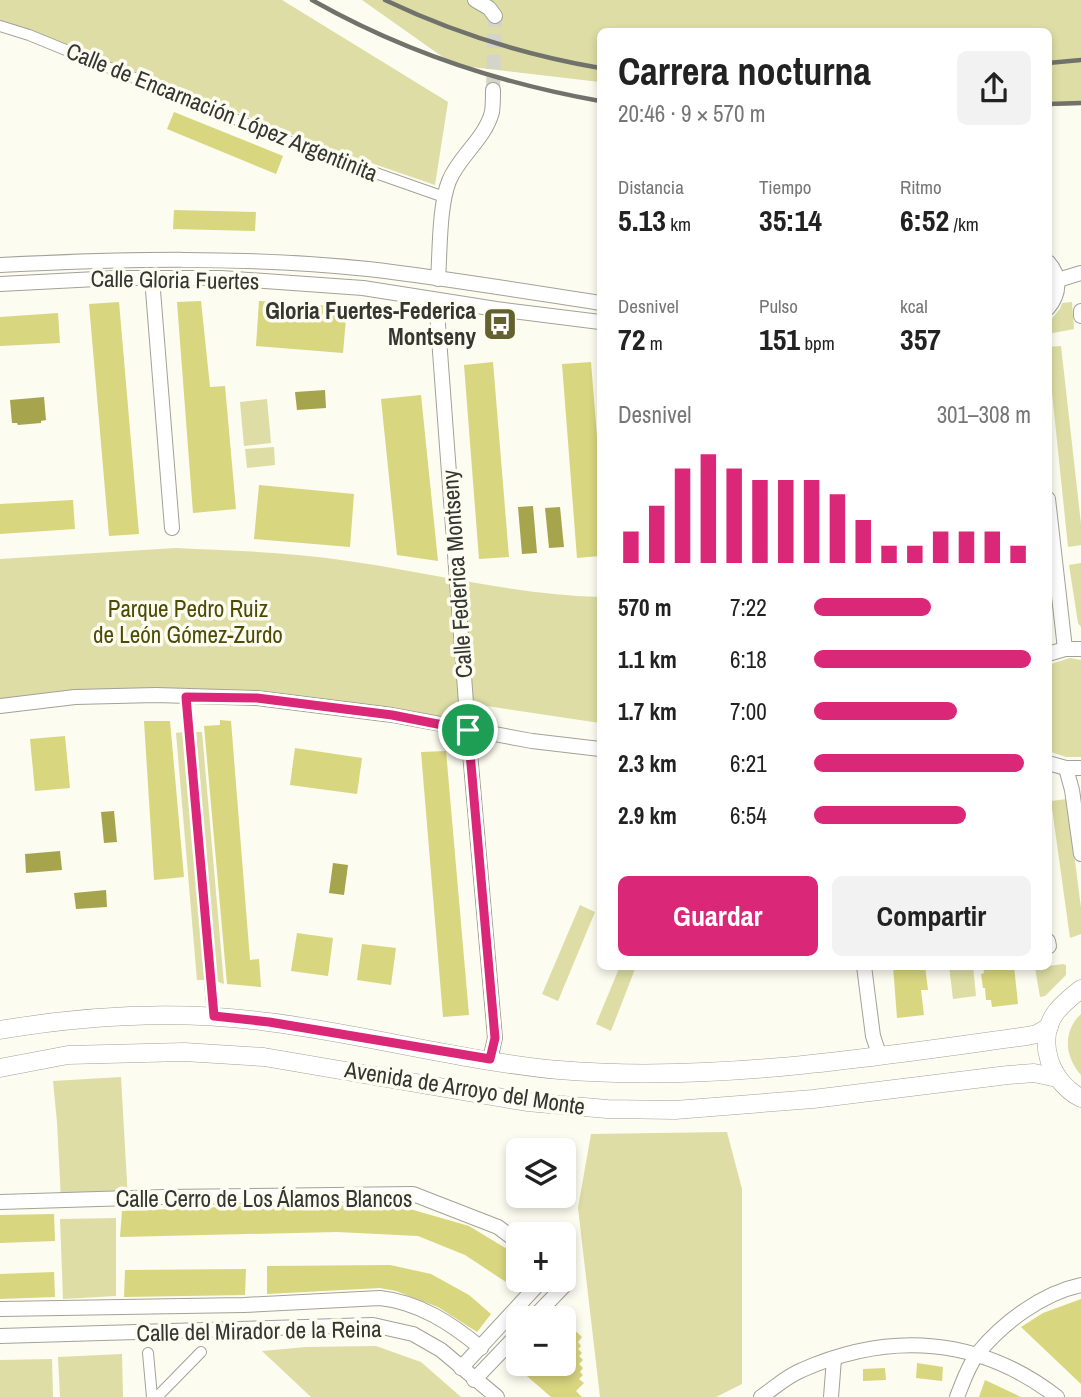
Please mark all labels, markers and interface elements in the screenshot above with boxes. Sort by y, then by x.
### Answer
street label: Calle de Encarnación López Argentinita [62,35,383,189]
text: Carrera nocturna [618,46,871,97]
button: share [957,51,1031,125]
text: 20:46 · 9 × 570 m [618,98,765,129]
text: Distancia [618,174,684,200]
text: Tiempo [759,174,811,200]
text: Ritmo [900,174,942,200]
text: 5.13 [618,200,666,240]
text: 35:14 [759,200,822,240]
text: 6:52 [900,200,949,240]
text: km [666,211,691,237]
text: /km [949,211,979,237]
street label: Calle Gloria Fuertes [90,263,260,296]
text: Desnivel [618,293,679,319]
text: Pulso [759,293,798,319]
text: kcal [900,293,928,319]
place label: Gloria Fuertes-Federica Montseny [265,295,477,352]
bus stop icon: Gloria Fuertes-Federica Montseny [481,305,519,343]
text: 72 [618,319,645,359]
text: 151 [759,319,800,359]
text: 357 [900,319,941,359]
text: m [645,330,663,356]
text: bpm [800,330,835,356]
text: Desnivel [618,399,691,430]
text: 301–308 m [937,399,1031,430]
street label: Calle Federica Montseny [434,468,479,679]
text: 570 m [618,592,671,623]
text: 7:22 [730,592,767,623]
park label: Parque Pedro Ruiz de León Gómez-Zurdo [93,593,283,650]
text: 1.1 km [618,644,677,675]
text: 6:18 [730,644,767,675]
text: 1.7 km [618,696,677,727]
text: 7:00 [730,696,767,727]
pin [438,700,498,760]
icon: arrive [449,711,487,749]
text: 2.3 km [618,748,677,779]
text: 6:21 [730,748,767,779]
text: 2.9 km [618,800,677,831]
text: 6:54 [730,800,767,831]
button: Guardar [618,876,818,956]
button: Compartir [832,876,1031,956]
street label: Avenida de Arroyo del Monte [342,1053,587,1122]
map controls [506,1138,576,1376]
button: layers [506,1138,576,1208]
street label: Calle Cerro de Los Álamos Blancos [116,1183,412,1214]
button: + [506,1222,576,1292]
button: − [506,1306,576,1376]
street label: Calle del Mirador de la Reina [136,1313,382,1348]

